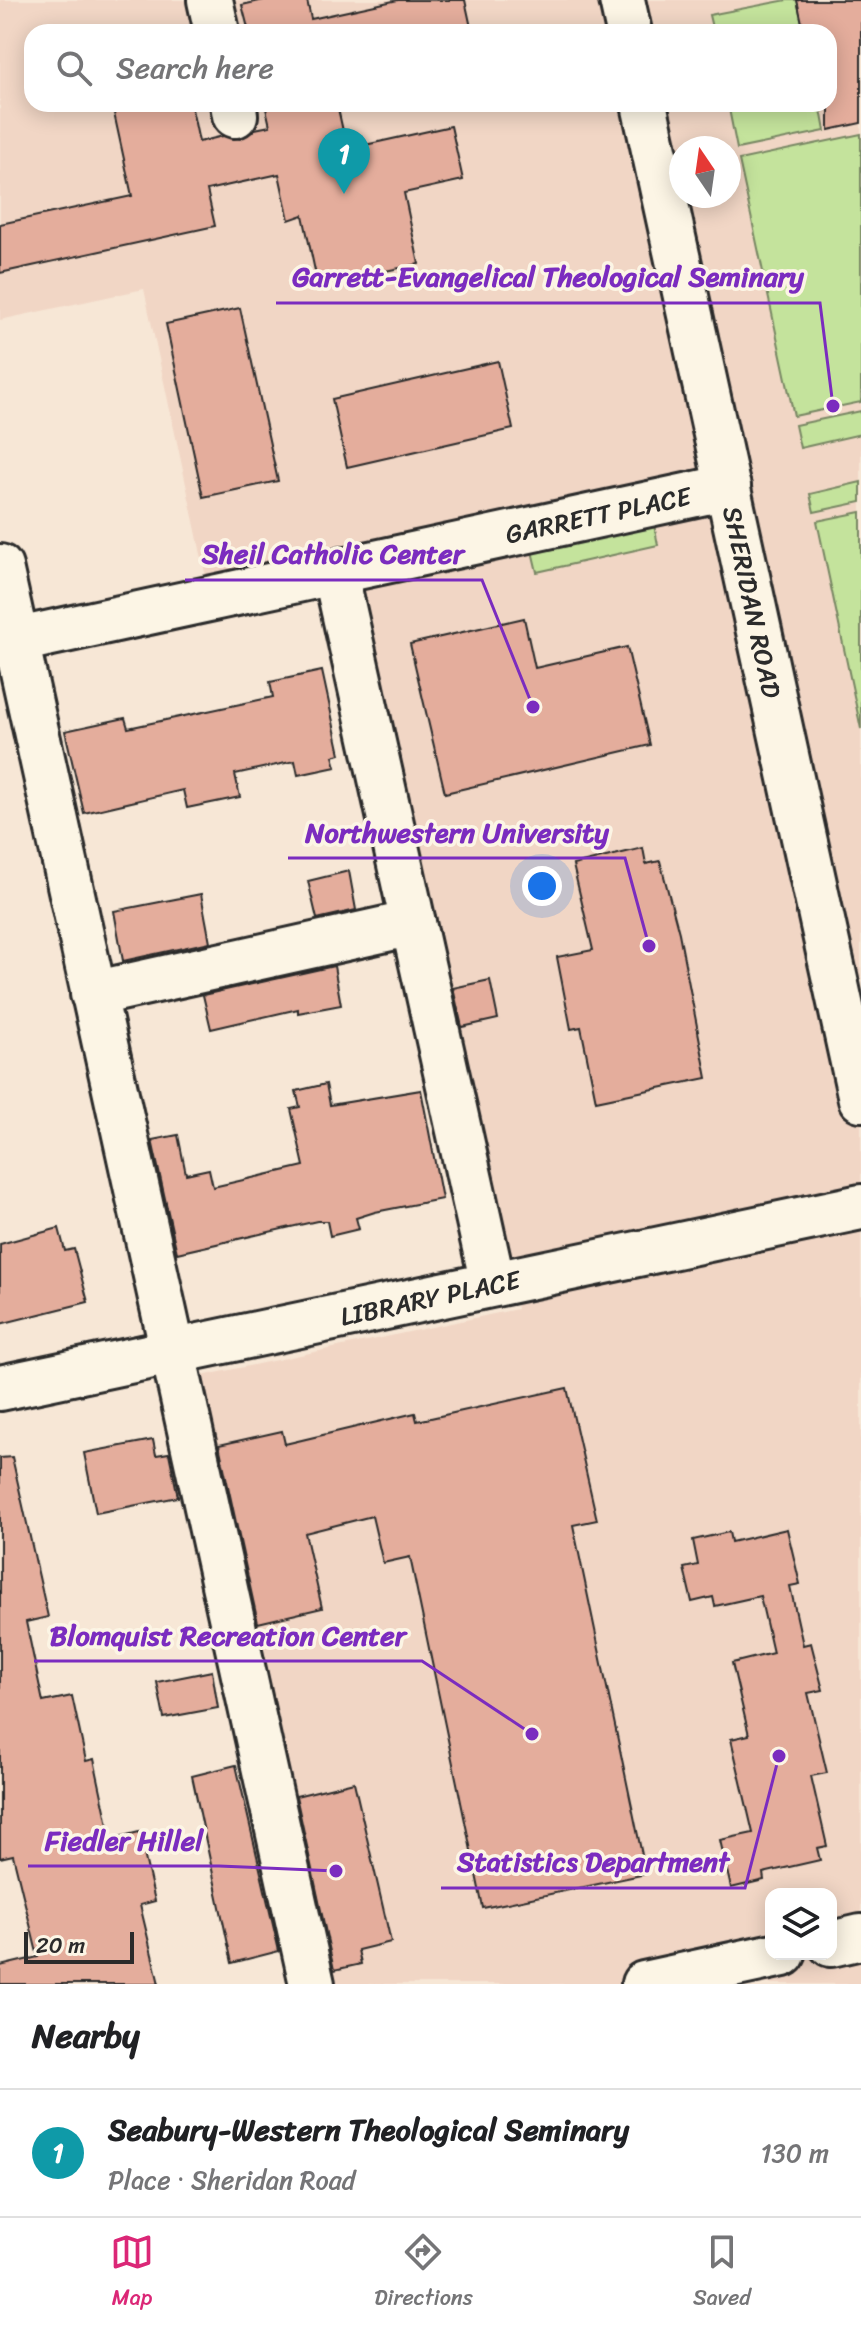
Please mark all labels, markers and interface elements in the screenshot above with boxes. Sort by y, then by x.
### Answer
search box [24,24,837,112]
text: Search here [116,41,274,95]
icon: search [52,46,96,90]
pin: 1 [318,128,370,194]
north arrow [669,136,741,208]
callout: Garrett-Evangelical Theological Seminary [276,251,820,303]
text: Garrett-Evangelical Theological Seminary [292,252,805,301]
street label: GARRETT PLACE [501,473,696,557]
street label: SHERIDAN ROAD [709,502,795,703]
callout: Sheil Catholic Center [185,528,482,580]
text: Sheil Catholic Center [201,529,467,578]
callout: Northwestern University [288,806,625,858]
text: Northwestern University [304,808,610,857]
your location [522,866,562,906]
street label: LIBRARY PLACE [336,1256,526,1340]
callout: Blomquist Recreation Center [34,1609,422,1661]
text: Blomquist Recreation Center [50,1611,409,1660]
callout: Fiedler Hillel [28,1814,219,1866]
text: Fiedler Hillel [44,1816,204,1865]
callout: Statistics Department [441,1836,745,1888]
text: Statistics Department [456,1837,731,1886]
map controls [765,1888,837,1960]
button: layers [765,1888,837,1960]
text: 20 m [36,1926,85,1965]
scale bar [24,1928,134,1964]
text: Nearby [32,2006,140,2066]
text: Seabury-Western Theological Seminary [108,2103,629,2157]
text: 1 [52,2130,64,2176]
text: 130 m [760,2130,829,2176]
text: Place · Sheridan Road [108,2157,356,2203]
tab: Map [110,2230,154,2317]
tab: Directions [374,2230,473,2317]
tab: Saved [693,2230,751,2317]

